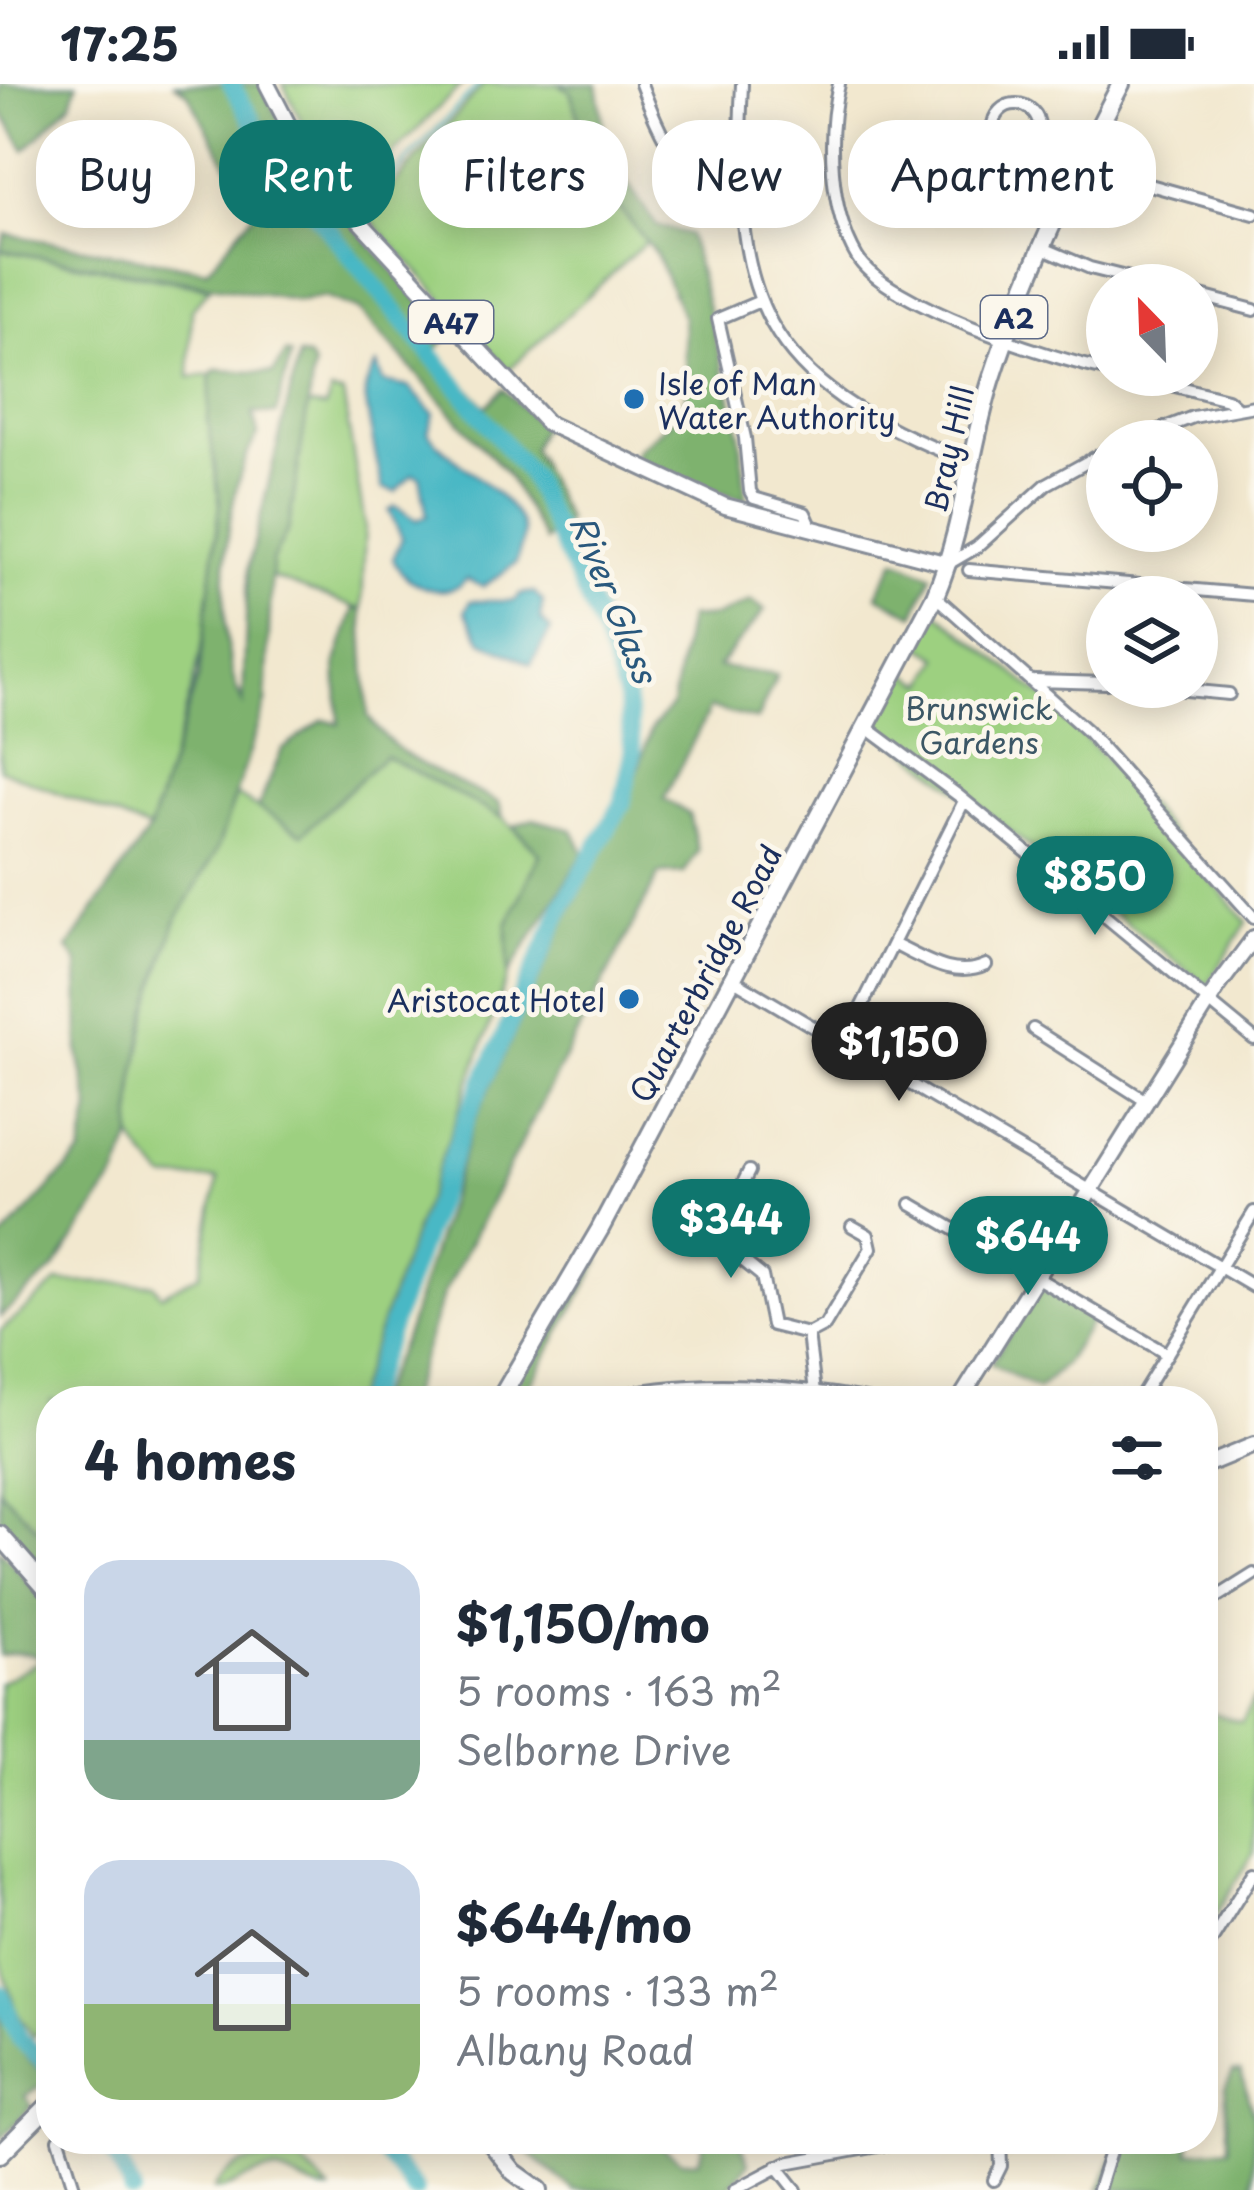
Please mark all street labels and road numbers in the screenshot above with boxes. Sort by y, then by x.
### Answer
road number: A2 [981,296,1047,338]
road number: A47 [409,301,493,343]
street label: Bray Hill [912,381,984,517]
street label: Quarterbridge Road [618,836,792,1110]

